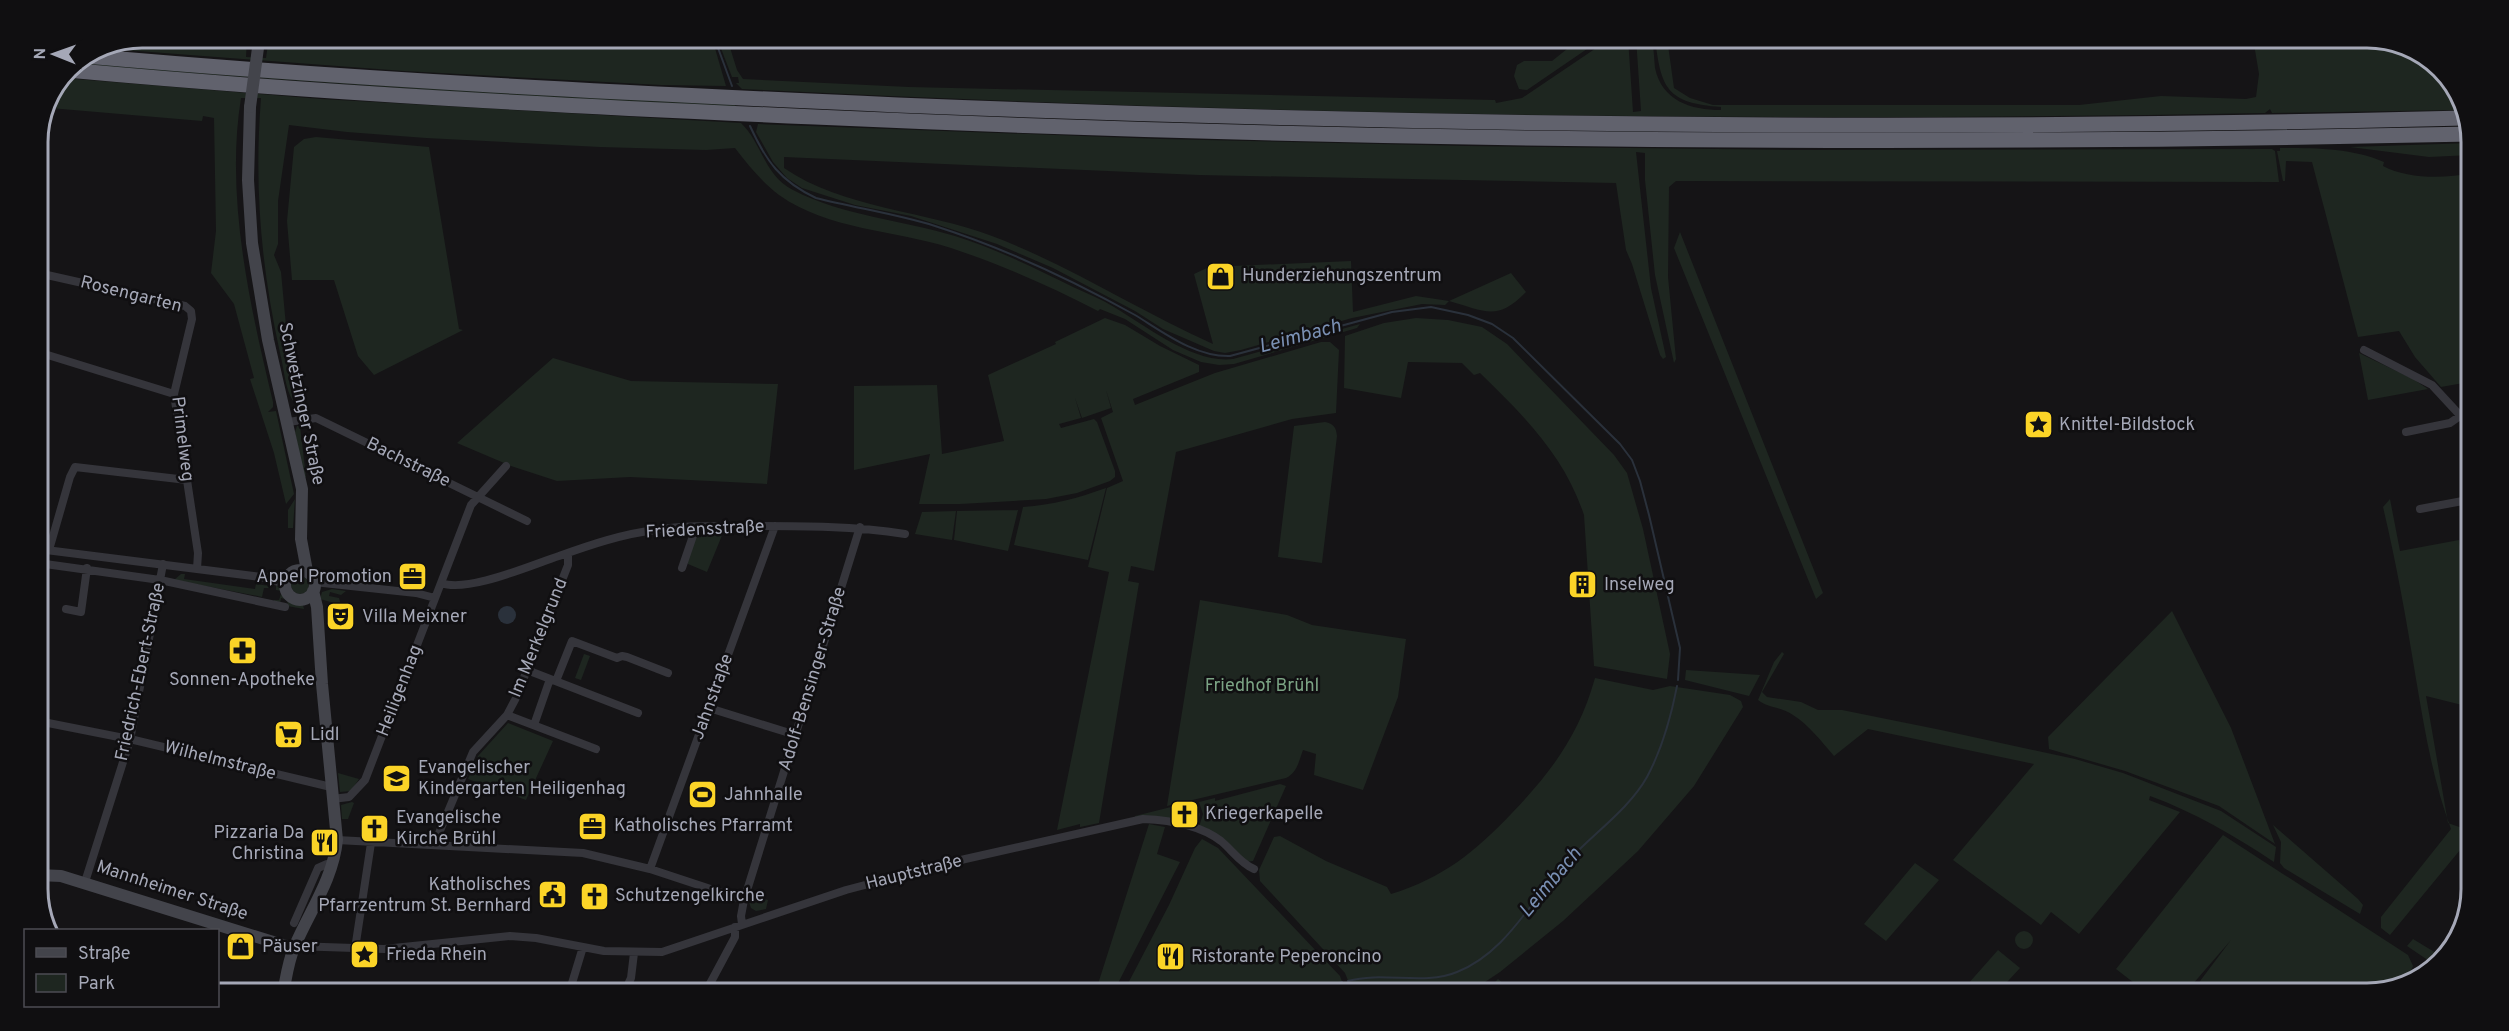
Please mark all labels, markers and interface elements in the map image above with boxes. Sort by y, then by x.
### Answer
north arrow [24,24,84,84]
text: N [31,48,51,60]
shop icon: Hunderziehungszentrum [1205,260,1237,292]
place label: Hunderziehungszentrum [1242,265,1442,288]
street label: Rosengarten [78,271,184,319]
water label: Leimbach [1256,314,1344,360]
street label: Schwetzinger Straße [273,320,329,488]
street label: Primelweg [165,395,199,483]
place icon: Knittel-Bildstock [2022,409,2054,441]
place label: Knittel-Bildstock [2059,414,2195,437]
street label: Bachstraße [362,433,454,493]
street label: Friedensstraße [645,515,765,545]
office icon: Appel Promotion [397,561,429,593]
place label: Appel Promotion [256,566,392,589]
building icon: Inselweg [1567,569,1599,601]
place label: Inselweg [1604,574,1675,597]
street label: Im Merkelgrund [505,575,573,701]
street label: Friedrich-Ebert-Straße [111,581,171,763]
street label: Adolf-Bensinger-Straße [774,584,852,774]
theatre icon: Villa Meixner [325,601,357,633]
place label: Villa Meixner [362,606,467,629]
pharmacy icon: Sonnen-Apotheke [226,635,258,667]
street label: Heiligenhag [372,642,428,740]
street label: Jahnstraße [687,651,739,743]
place label: Sonnen-Apotheke [169,669,315,692]
park label: Friedhof Brühl [1205,675,1319,698]
supermarket icon: Lidl [273,719,305,751]
place label: Lidl [310,724,339,747]
street label: Wilhelmstraße [162,736,278,786]
place label: Evangelischer Kindergarten Heiligenhag [418,757,626,801]
school or university icon: Evangelischer Kindergarten Heiligenhag [381,762,413,794]
sports icon: Jahnhalle [687,779,719,811]
place label: Jahnhalle [724,784,803,807]
church icon: Kriegerkapelle [1168,798,1200,830]
place label: Kriegerkapelle [1205,803,1323,826]
place label: Evangelische Kirche Brühl [396,807,501,851]
office icon: Katholisches Pfarramt [577,810,609,842]
church icon: Evangelische Kirche Brühl [359,812,391,844]
place label: Katholisches Pfarramt [614,815,793,838]
place label: Pizzaria Da Christina [214,822,304,866]
restaurant icon: Pizzaria Da Christina [309,827,341,859]
water label: Leimbach [1514,842,1588,924]
street label: Hauptstraße [863,850,965,896]
street label: Mannheimer Straße [93,856,251,926]
place label: Katholisches Pfarrzentrum St. Bernhard [318,874,531,918]
public building icon: Katholisches Pfarrzentrum St. Bernhard [536,879,568,911]
church icon: Schutzengelkirche [578,880,610,912]
place label: Schutzengelkirche [615,885,765,908]
legend [24,929,219,1007]
shop icon: Päuser [225,931,257,963]
place label: Päuser [262,936,318,959]
place icon: Frieda Rhein [349,939,381,971]
restaurant icon: Ristorante Peperoncino [1154,941,1186,973]
text: Straße [78,943,130,966]
place label: Frieda Rhein [386,944,487,967]
place label: Ristorante Peperoncino [1191,946,1382,969]
text: Park [78,973,115,996]

